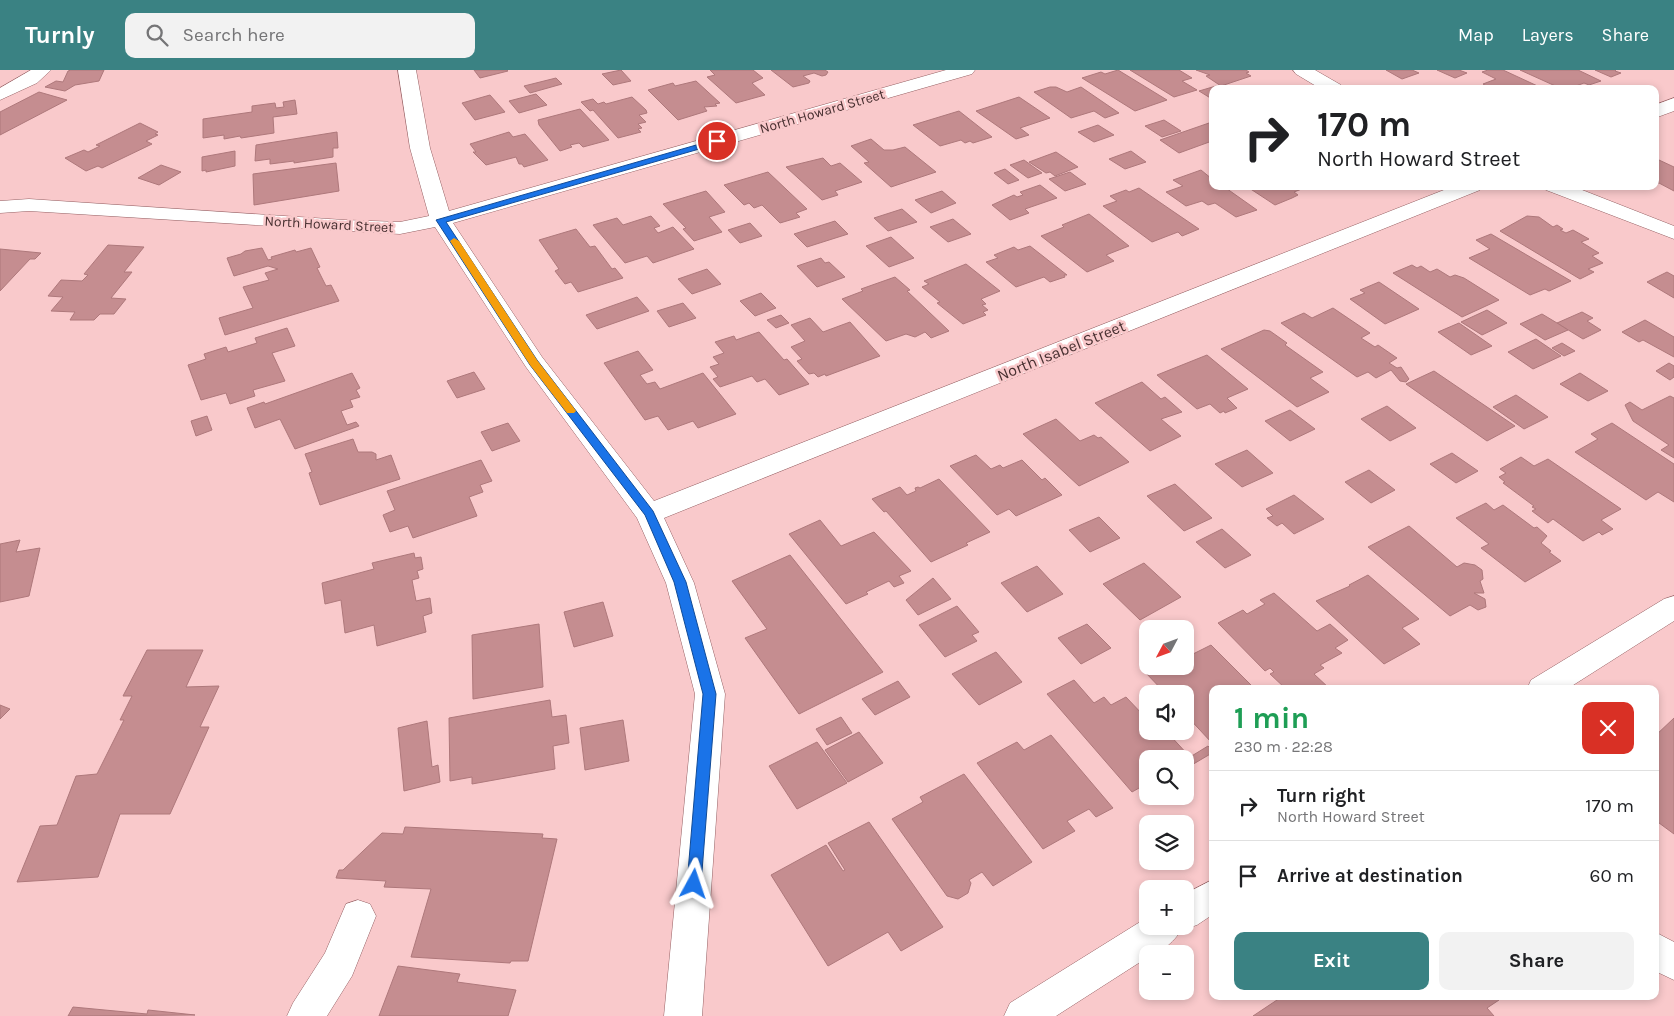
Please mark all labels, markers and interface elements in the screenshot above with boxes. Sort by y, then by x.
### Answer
search box [125,13,475,58]
text: Turnly [25,21,95,49]
icon: search [143,21,171,49]
text: Search here [183,24,285,46]
text: Map [1458,24,1494,46]
text: Layers [1522,24,1574,46]
text: Share [1602,24,1649,46]
street label: North Howard Street [758,85,887,137]
text: 170 m [1317,104,1411,145]
icon: right [1234,105,1299,170]
pin [696,120,738,162]
icon: arrive [703,127,731,155]
text: North Howard Street [1317,146,1520,172]
street label: North Howard Street [264,213,394,236]
street label: North Isabel Street [994,316,1128,385]
north arrow [1139,620,1194,675]
map controls [1139,620,1194,1000]
button: sound [1139,685,1194,740]
text: 1 min [1234,700,1309,736]
button: close [1582,702,1634,754]
text: 230 m · 22:28 [1234,737,1333,756]
button: search [1139,750,1194,805]
text: Turn right [1277,785,1366,807]
icon: right [1234,792,1262,820]
text: 170 m [1585,795,1634,817]
text: North Howard Street [1277,807,1425,826]
button: layers [1139,815,1194,870]
position arrow [667,857,719,909]
icon: arrive [1234,862,1262,890]
text: Arrive at destination [1277,865,1463,887]
text: 60 m [1590,865,1634,887]
button: + [1139,880,1194,935]
button: Exit [1234,932,1429,990]
button: Share [1439,932,1634,990]
button: − [1139,945,1194,1000]

